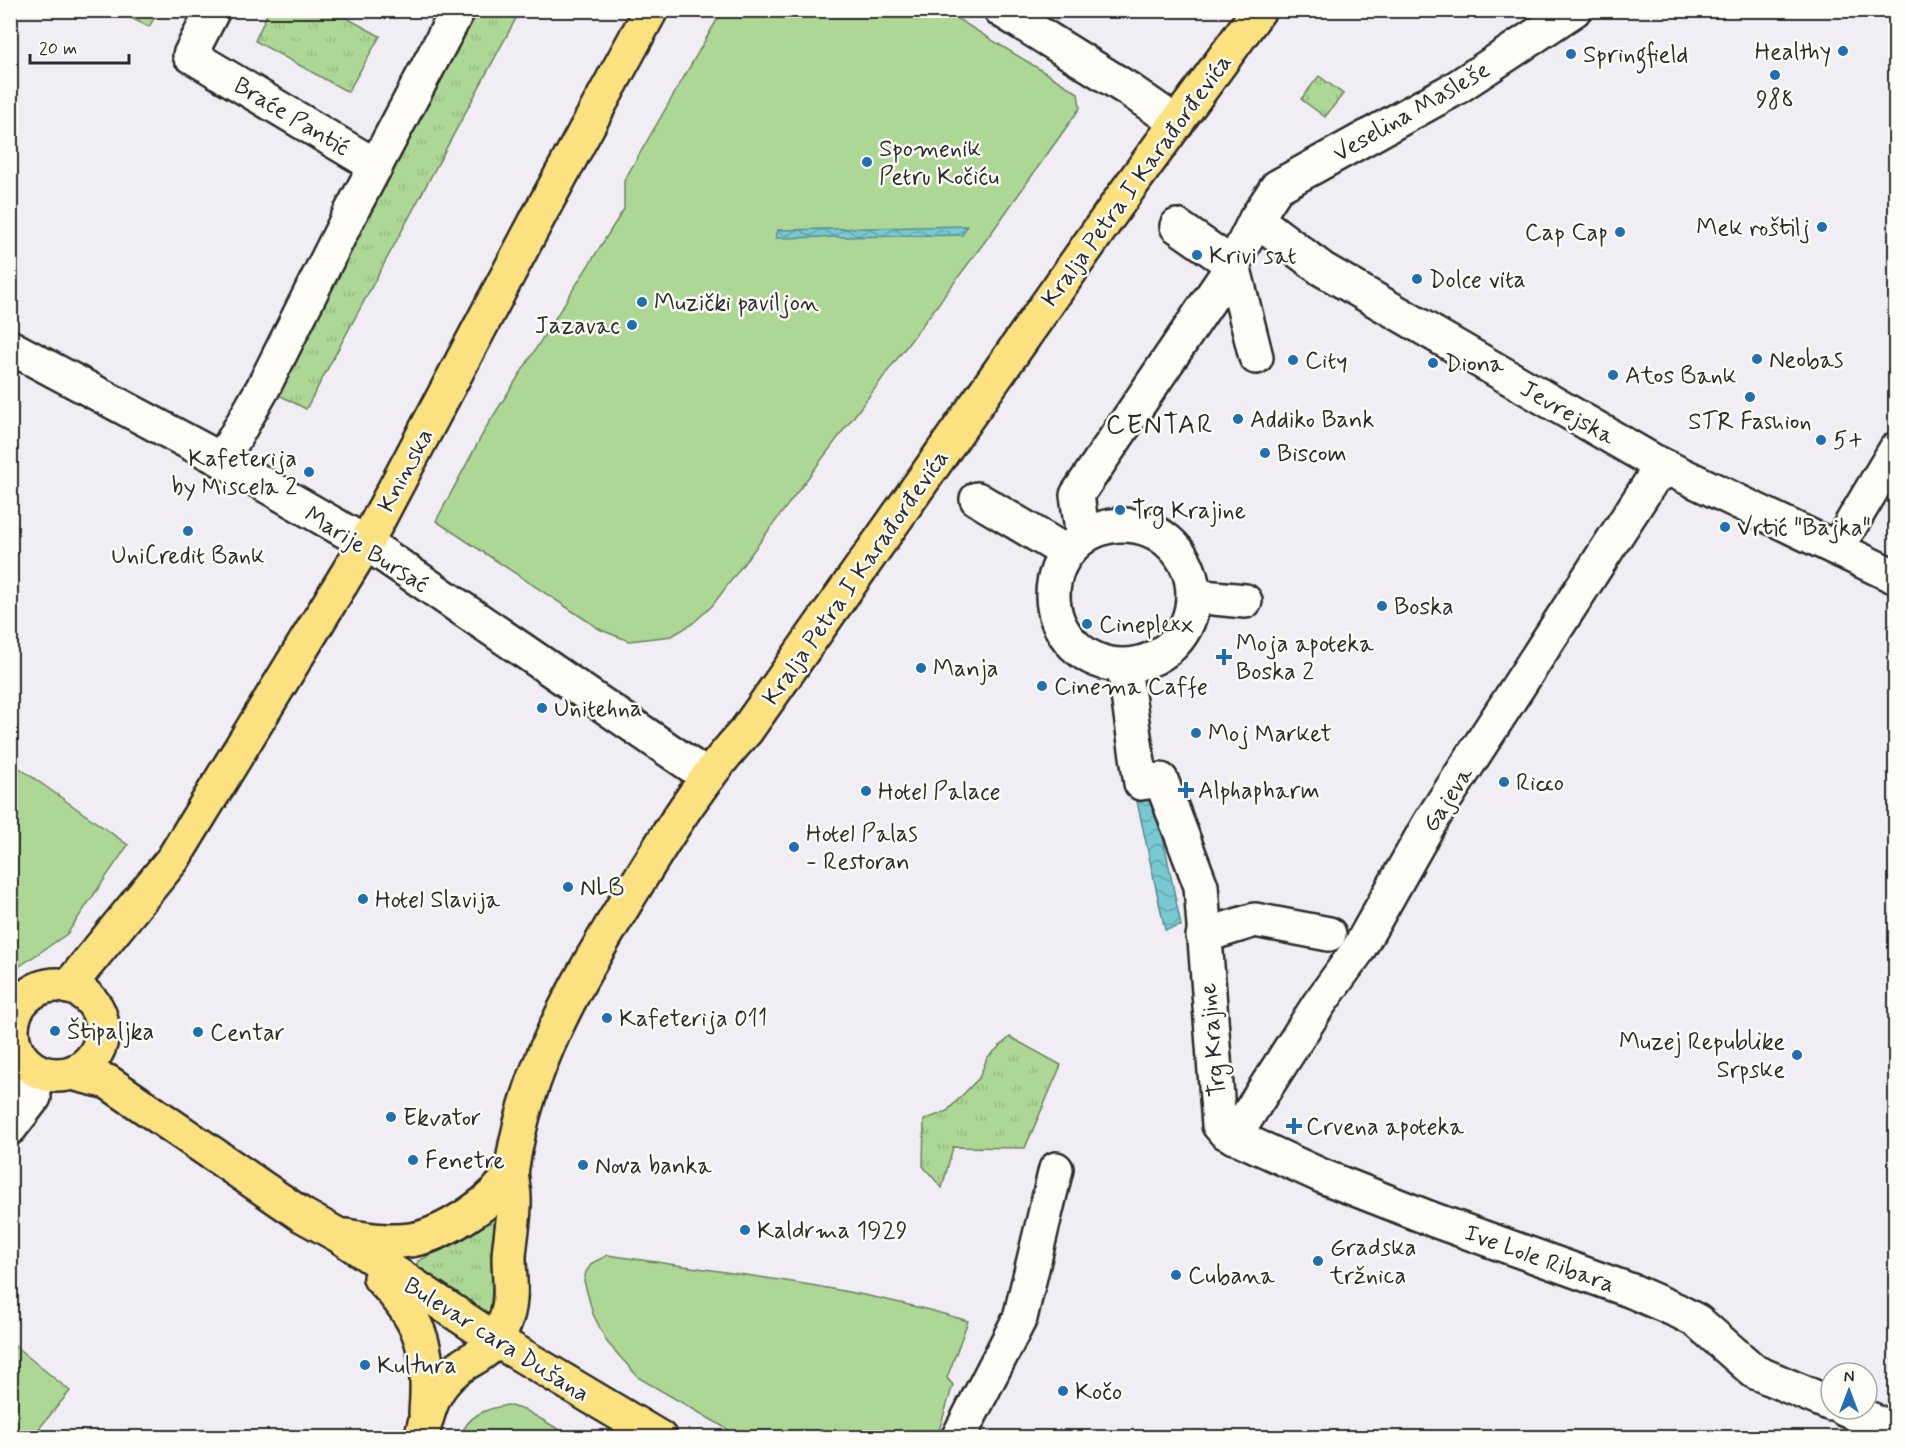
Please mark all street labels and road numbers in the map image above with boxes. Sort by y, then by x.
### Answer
street label: Kralja Petra I Karađorđevića [1035,48,1239,313]
street label: Veselina Masleše [1328,55,1496,170]
street label: Braće Pantić [228,71,355,164]
street label: Jevrejska [1514,374,1621,453]
street label: Kninska [371,423,441,518]
street label: Kralja Petra I Karađorđevića [756,444,956,712]
street label: Marije Bursać [298,500,434,601]
street label: Gajeva [1416,761,1481,838]
street label: Trg Krajine [1193,982,1236,1098]
street label: Ive Lole Ribara [1460,1218,1619,1301]
street label: Bulevar cara Dušana [398,1271,595,1410]

